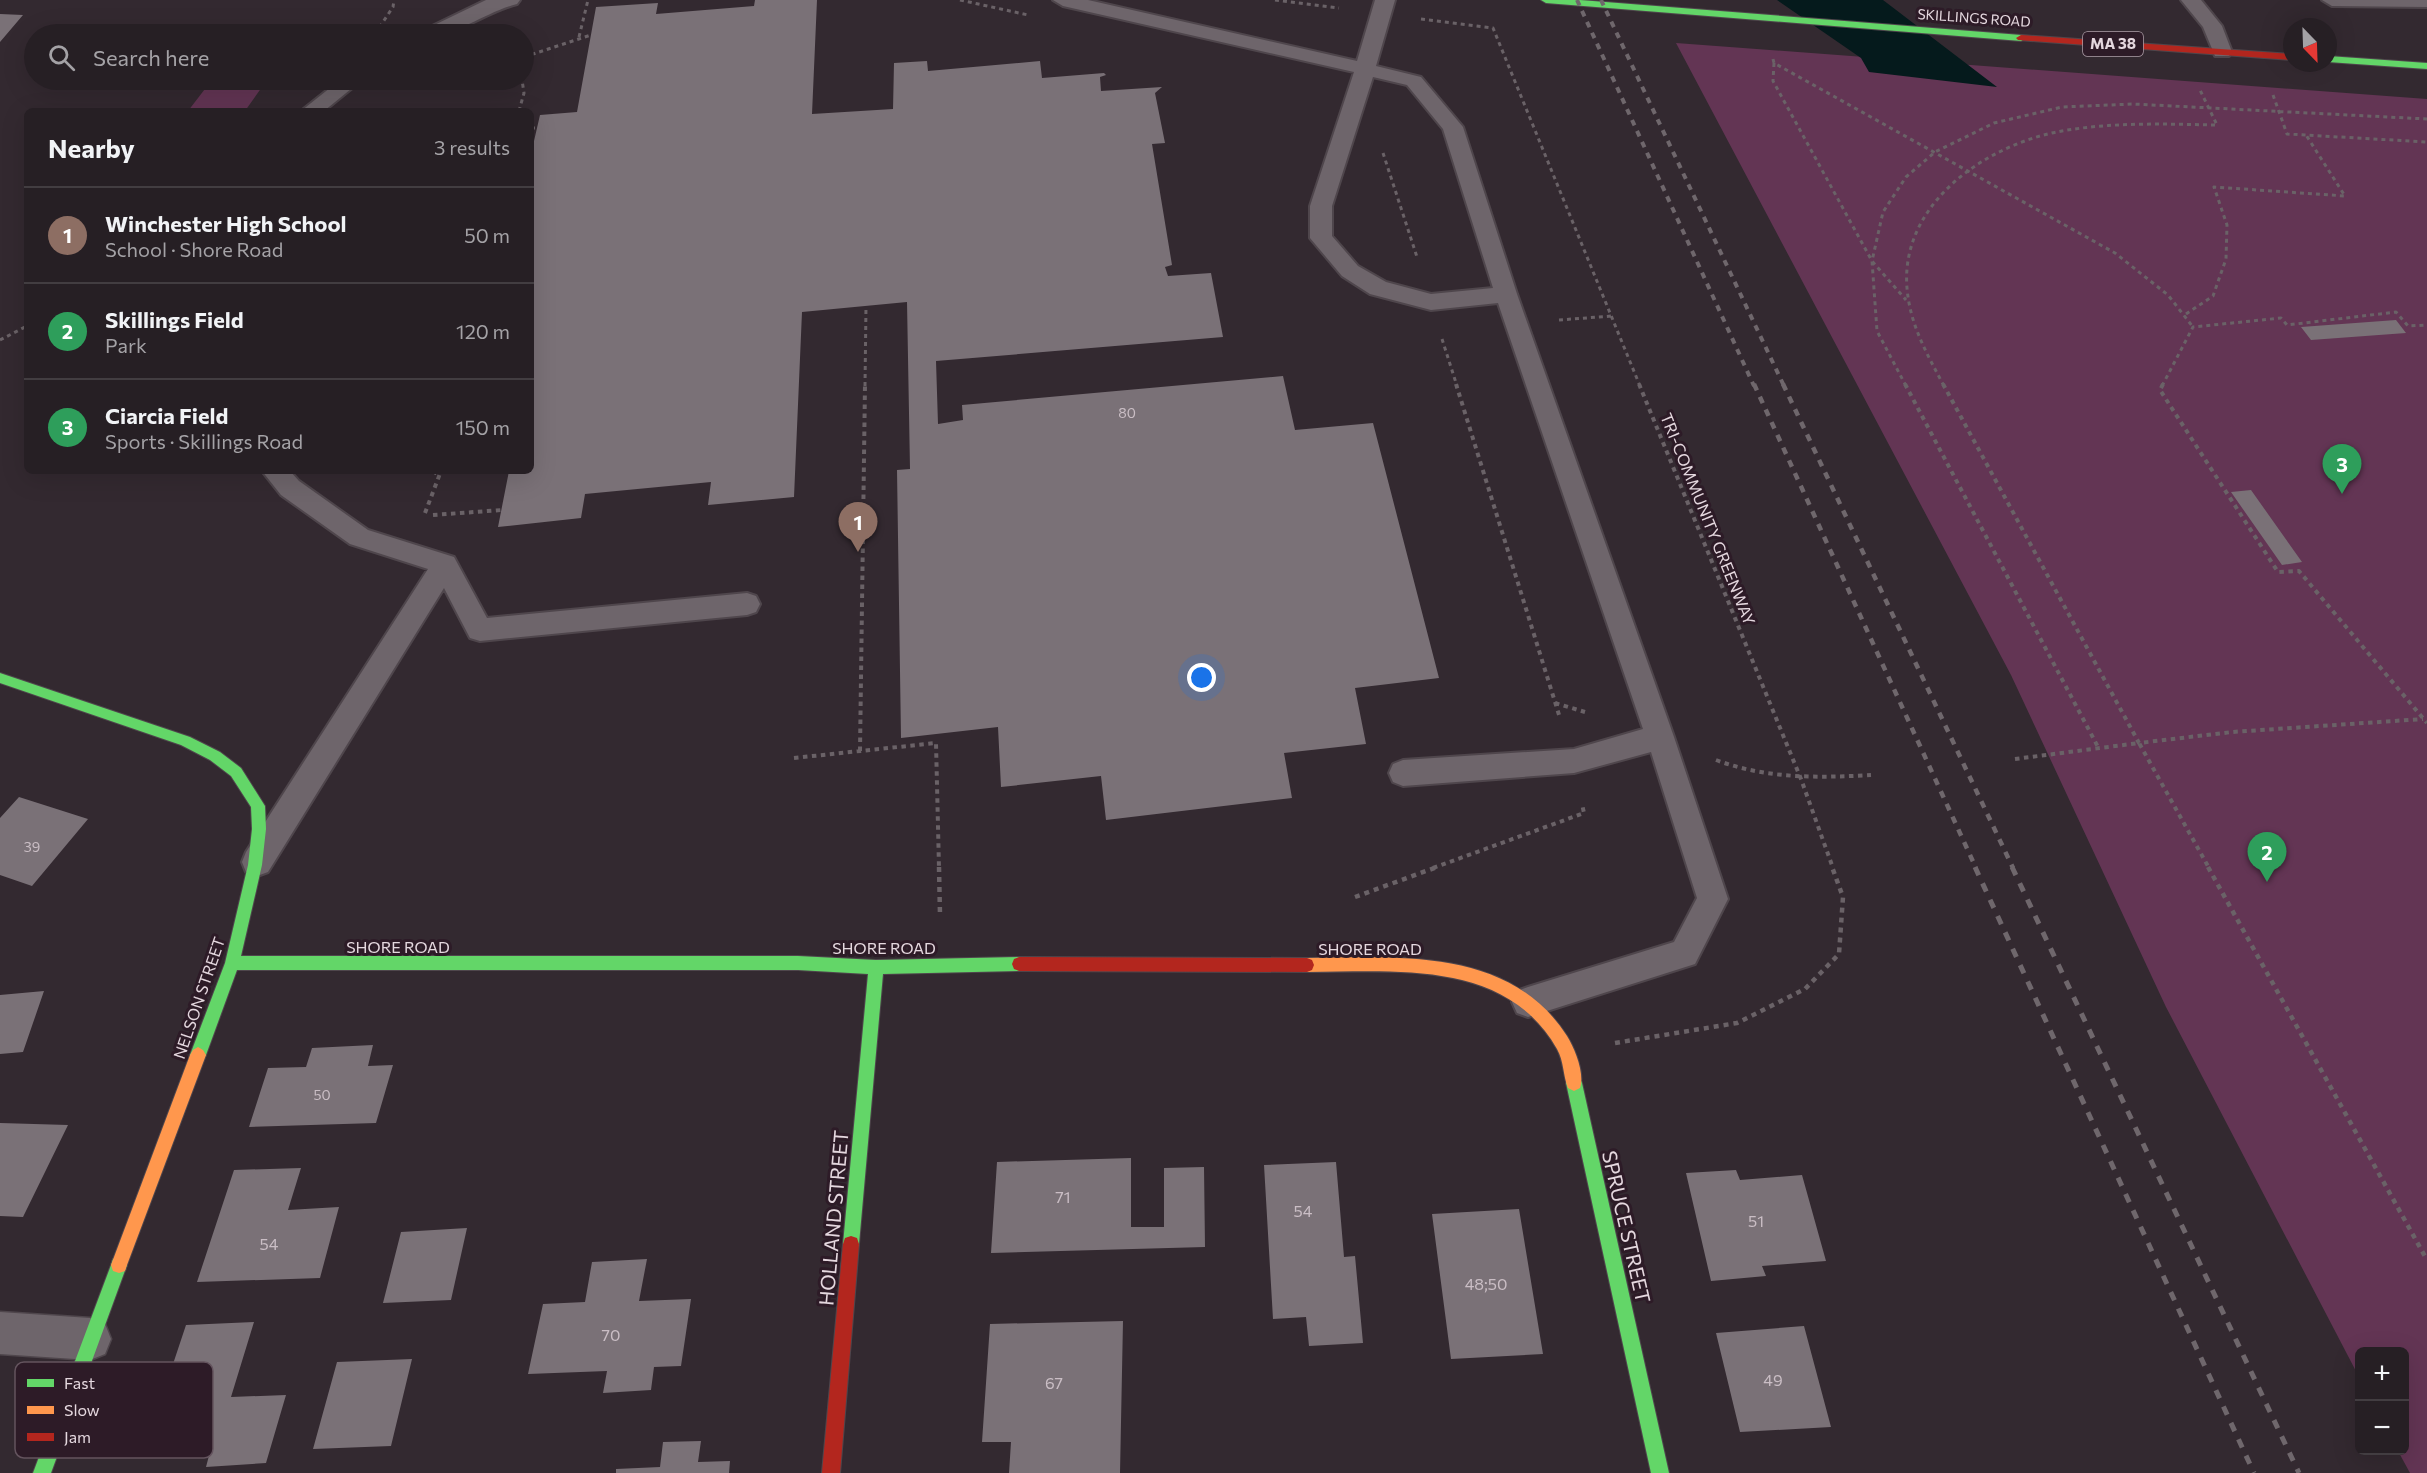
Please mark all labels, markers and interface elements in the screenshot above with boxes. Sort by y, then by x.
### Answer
street label: SKILLINGS ROAD [1917,5,2031,30]
north arrow [2283,18,2337,72]
search box [24,24,534,90]
road number: MA 38 [2083,32,2143,56]
icon: search [45,41,78,74]
text: Search here [93,44,209,71]
text: Nearby [48,132,135,163]
text: 3 results [434,135,510,159]
text: Winchester High School [105,210,347,237]
text: 1 [63,223,72,247]
text: 50 m [464,223,510,247]
text: School · Shore Road [105,237,283,261]
text: Skillings Field [105,306,244,333]
text: 2 [62,319,73,343]
text: 120 m [456,319,510,343]
text: Park [105,333,147,357]
text: Ciarcia Field [105,402,228,429]
house number: 80 [1118,404,1136,421]
street label: TRI-COMMUNITY GREENWAY [1657,410,1760,628]
text: 3 [62,415,73,439]
text: 150 m [456,415,510,439]
text: Sports · Skillings Road [105,429,303,453]
pin: 3 [2322,444,2362,494]
pin: 1 [838,502,878,552]
your location [1187,663,1216,692]
pin: 2 [2248,832,2286,882]
house number: 39 [24,838,40,855]
street label: NELSON STREET [169,934,228,1061]
street label: SHORE ROAD [346,937,450,956]
street label: SHORE ROAD [832,938,936,957]
street label: SHORE ROAD [1318,939,1422,958]
house number: 50 [313,1086,331,1103]
street label: HOLLAND STREET [813,1129,853,1307]
street label: SPRUCE STREET [1598,1148,1656,1305]
house number: 71 [1055,1187,1071,1206]
house number: 54 [1294,1201,1313,1220]
house number: 51 [1748,1211,1764,1230]
house number: 54 [260,1234,279,1253]
house number: 48;50 [1465,1274,1507,1293]
house number: 70 [602,1325,620,1344]
map controls [2355,1347,2409,1455]
button: + [2355,1347,2409,1401]
legend [15,1362,213,1458]
house number: 49 [1763,1370,1783,1389]
text: Fast [64,1373,95,1392]
house number: 67 [1045,1373,1063,1392]
text: Slow [64,1400,100,1419]
button: − [2355,1401,2409,1455]
text: Jam [64,1427,91,1446]

